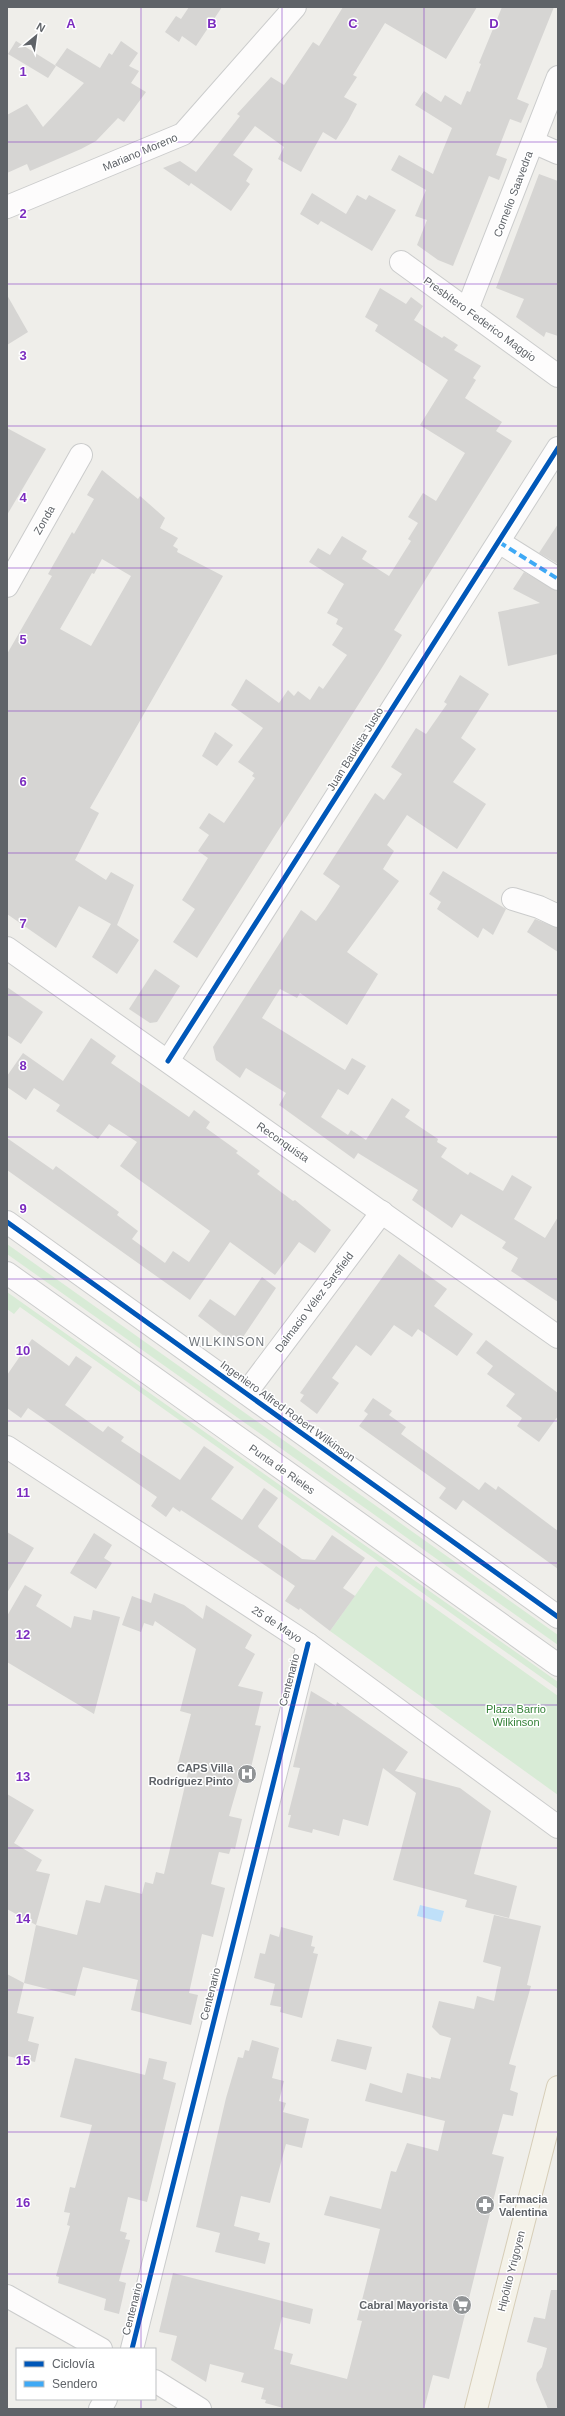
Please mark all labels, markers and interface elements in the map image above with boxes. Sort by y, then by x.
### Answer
north arrow [16,16,56,56]
text: A [66,16,76,31]
text: B [207,16,217,31]
text: C [348,16,358,31]
text: D [489,16,499,31]
text: N [34,20,47,34]
text: 1 [19,64,27,79]
street label: Mariano Moreno [101,131,179,173]
street label: Cornelio Saavedra [491,149,535,239]
text: 2 [19,206,27,221]
street label: Presbítero Federico Maggio [422,274,538,364]
text: 3 [19,348,27,363]
text: 4 [19,490,27,505]
street label: Zonda [31,503,57,537]
text: 5 [19,632,27,647]
street label: Juan Bautista Justo [324,705,386,793]
text: 6 [19,774,27,789]
text: 7 [19,916,27,931]
text: 8 [19,1058,27,1073]
street label: Reconquista [255,1120,312,1165]
text: 9 [19,1201,27,1216]
street label: Dalmacio Vélez Sarsfield [272,1250,356,1354]
district label: WILKINSON [189,1335,265,1349]
text: 10 [16,1343,30,1358]
street label: Ingeniero Alfred Robert Wilkinson [218,1358,358,1464]
street label: Punta de Rieles [247,1442,318,1496]
text: 11 [16,1485,30,1500]
street label: 25 de Mayo [250,1603,304,1645]
text: 12 [16,1627,30,1642]
street label: Centenario [277,1652,301,1708]
park label: Plaza Barrio Wilkinson [486,1703,546,1728]
place label: CAPS Villa Rodríguez Pinto [149,1762,234,1787]
hospital icon: CAPS Villa Rodríguez Pinto [236,1763,258,1785]
text: 13 [16,1769,30,1784]
text: 14 [16,1911,31,1926]
street label: Centenario [198,1966,222,2022]
text: 15 [16,2053,30,2068]
place label: Farmacia Valentina [499,2193,548,2218]
pharmacy icon: Farmacia Valentina [474,2194,496,2216]
text: 16 [16,2195,30,2210]
street label: Hipólito Yrigoyen [495,2229,527,2313]
street label: Centenario [120,2281,144,2337]
supermarket icon: Cabral Mayorista [451,2294,473,2316]
place label: Cabral Mayorista [359,2299,449,2311]
legend [16,2348,156,2400]
text: Ciclovía [52,2357,95,2371]
text: Sendero [52,2377,98,2391]

